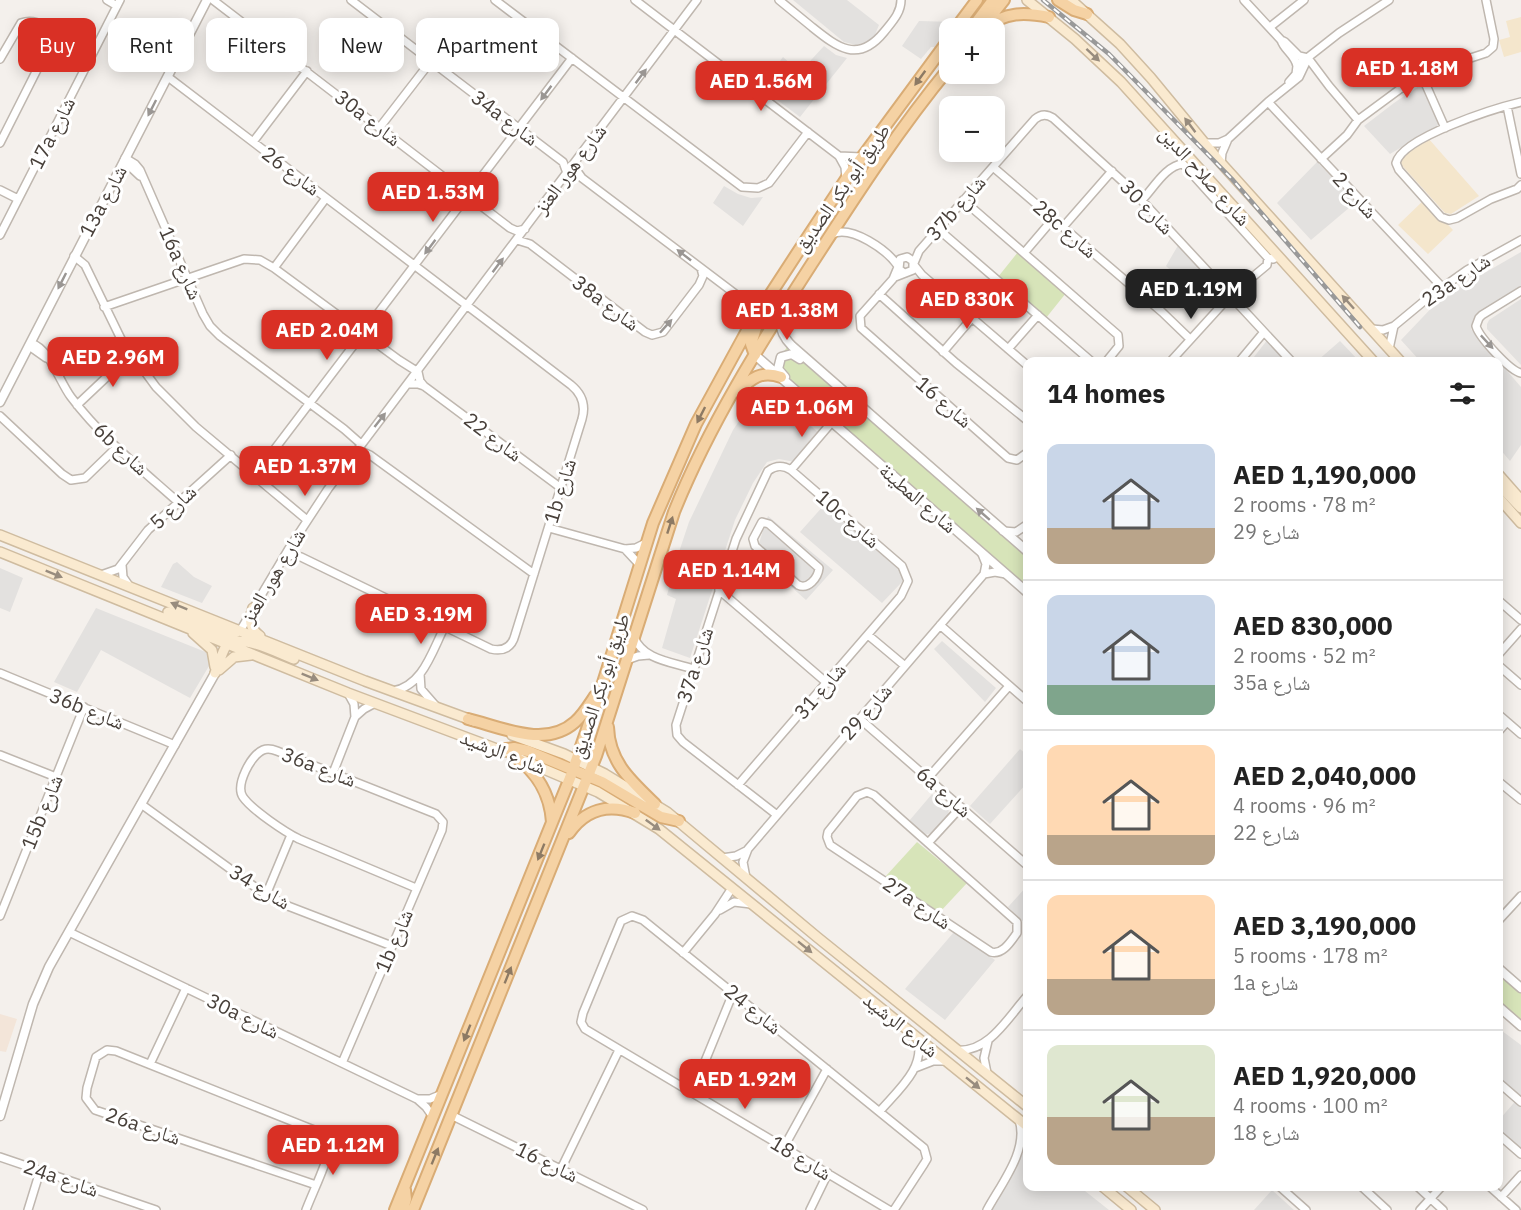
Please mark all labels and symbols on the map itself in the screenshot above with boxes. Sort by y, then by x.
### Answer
one-way arrow [1086,48,1101,62]
pin: AED 1.18M [1338,48,1476,99]
pin: AED 1.56M [692,61,830,112]
one-way arrow [634,68,646,83]
one-way arrow [914,69,926,85]
street label: 30a شارع [329,83,407,152]
street label: 34a شارع [466,84,544,152]
one-way arrow [540,85,552,101]
street label: 17a شارع [22,92,81,173]
one-way arrow [147,99,157,117]
street label: شارع هور العنز [526,118,612,220]
street label: طريق أبو بكر الصديق [787,118,896,257]
one-way arrow [1184,118,1196,134]
street label: شارع صلاح الدين [1153,120,1257,231]
street label: شارع 26 [257,140,326,201]
street label: 13a شارع [72,160,133,241]
street label: شارع 2 [1327,165,1384,224]
street label: 37b شارع [920,169,992,246]
pin: AED 1.53M [364,172,502,223]
street label: شارع 30 [1114,173,1180,240]
street label: 28c شارع [1027,193,1103,264]
street label: 16a شارع [153,222,210,304]
one-way arrow [424,240,436,255]
street label: 23a شارع [1416,247,1495,312]
one-way arrow [676,249,691,261]
one-way arrow [492,257,505,273]
street label: 38a شارع [567,269,645,337]
pin: AED 1.19M [1122,269,1260,320]
one-way arrow [57,272,67,290]
pin: AED 830K [905,279,1029,330]
pin: AED 1.38M [718,290,856,341]
one-way arrow [1342,295,1355,310]
pin: AED 2.04M [258,310,396,361]
one-way arrow [659,319,673,334]
one-way arrow [1480,335,1494,350]
pin: AED 2.96M [44,337,182,388]
street label: شارع 16 [910,370,978,434]
pin: AED 1.06M [733,387,871,438]
street label: شارع 22 [459,406,528,467]
one-way arrow [696,406,705,423]
one-way arrow [374,412,386,428]
street label: 6b شارع [88,416,155,481]
pin: AED 1.37M [236,446,374,497]
street label: 1b شارع [537,455,582,527]
street label: شارع المطينة [874,456,963,539]
street label: شارع 5 [143,478,202,535]
street label: 10c شارع [810,483,886,554]
one-way arrow [976,508,991,521]
one-way arrow [666,516,675,534]
street label: شارع هور العنز [233,523,311,629]
pin: AED 1.14M [660,550,798,601]
one-way arrow [46,569,64,579]
pin: AED 3.19M [352,594,490,645]
one-way arrow [170,601,188,611]
street label: طريق أبو بكر الصديق [563,610,636,762]
street label: 37a شارع [670,624,719,706]
street label: شارع 31 [788,657,852,725]
one-way arrow [301,672,319,682]
street label: شارع 29 [834,678,898,746]
street label: 36b شارع [46,681,129,736]
street label: شارع الرشيد [456,723,550,780]
street label: 36a شارع [278,740,360,793]
street label: 6a شارع [911,760,978,823]
street label: 15b شارع [14,770,69,853]
one-way arrow [644,819,660,831]
one-way arrow [535,843,545,861]
street label: شارع 34 [225,858,296,915]
street label: 27a شارع [878,870,957,935]
street label: 1b شارع [368,905,419,977]
one-way arrow [797,941,813,954]
one-way arrow [503,965,513,983]
street label: شارع 24 [719,977,788,1040]
street label: 30a شارع [203,986,284,1045]
street label: شارع الرشيد [858,986,945,1063]
one-way arrow [462,1024,471,1042]
pin: AED 1.92M [676,1059,814,1110]
one-way arrow [965,1076,981,1089]
street label: 26a شارع [102,1100,184,1151]
pin: AED 1.12M [264,1125,402,1176]
street label: شارع 18 [766,1129,837,1186]
street label: شارع 16 [511,1135,583,1188]
one-way arrow [430,1146,440,1164]
street label: 24a شارع [20,1152,102,1203]

